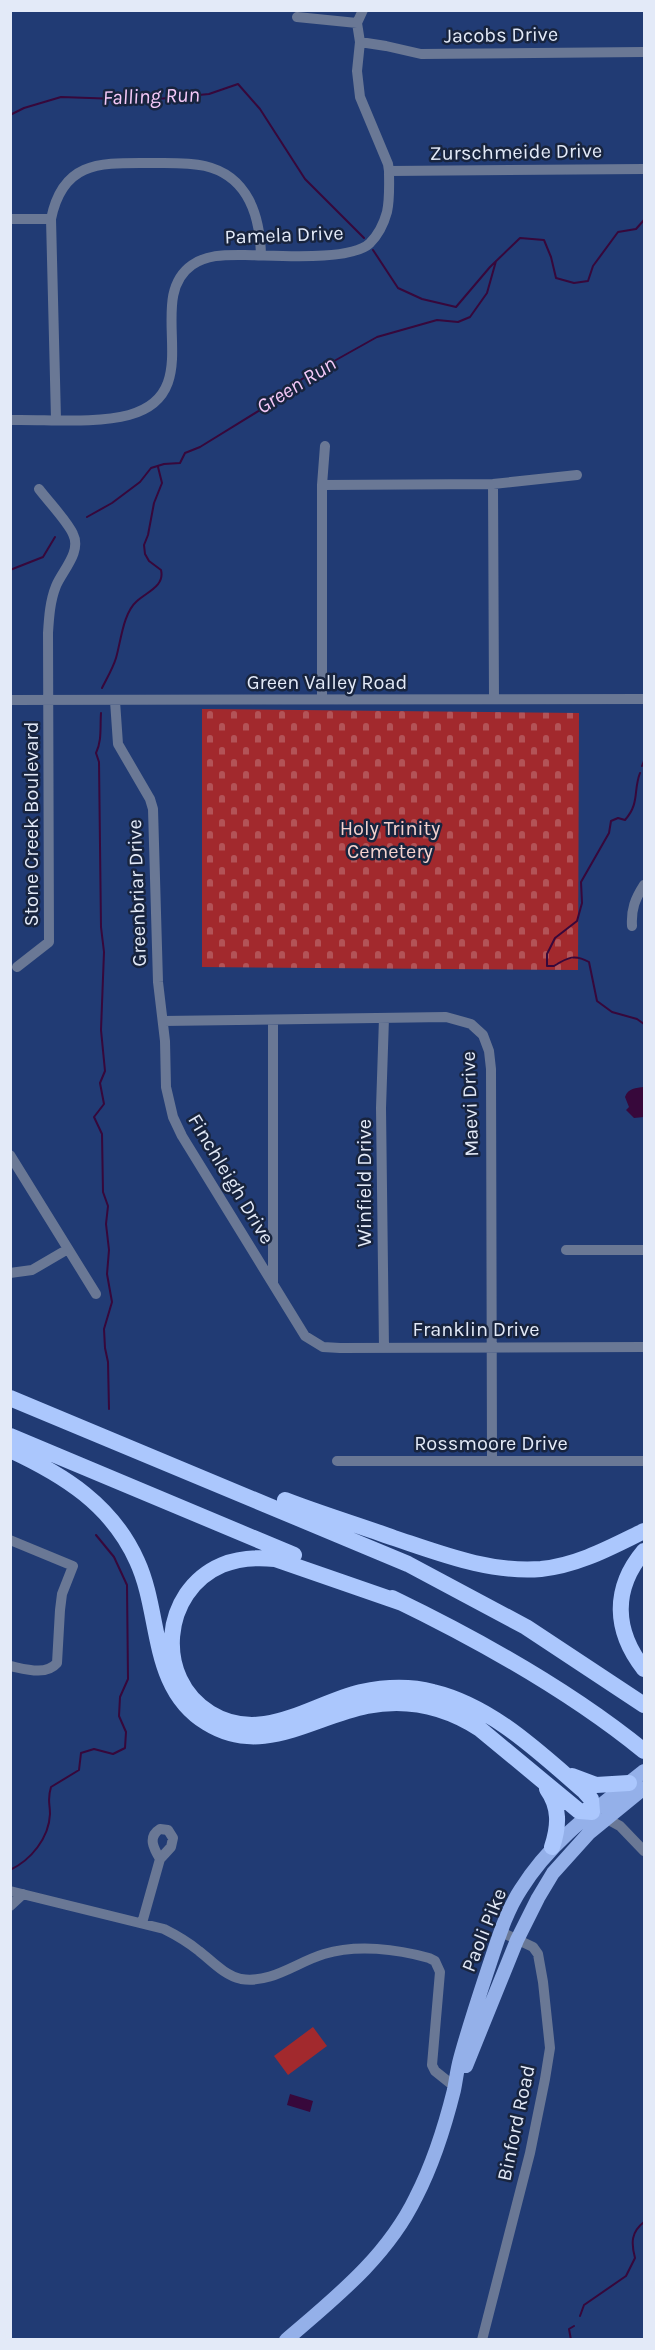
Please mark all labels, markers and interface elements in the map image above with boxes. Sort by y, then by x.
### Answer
street label: Jacobs Drive [444,23,558,47]
water label: Falling Run [102,82,200,110]
street label: Zurschmeide Drive [430,139,602,165]
street label: Pamela Drive [224,221,344,249]
water label: Green Run [252,351,340,419]
street label: Green Valley Road [247,671,407,694]
street label: Stone Creek Boulevard [20,721,43,927]
park label: Holy Trinity Cemetery [340,817,440,863]
street label: Greenbriar Drive [123,819,151,967]
street label: Maevi Drive [457,1051,483,1157]
street label: Finchleigh Drive [183,1110,279,1248]
street label: Winfield Drive [353,1119,376,1247]
street label: Franklin Drive [412,1318,540,1341]
street label: Rossmoore Drive [414,1432,568,1455]
street label: Paoli Pike [457,1885,511,1975]
street label: Binford Road [492,2063,540,2183]

